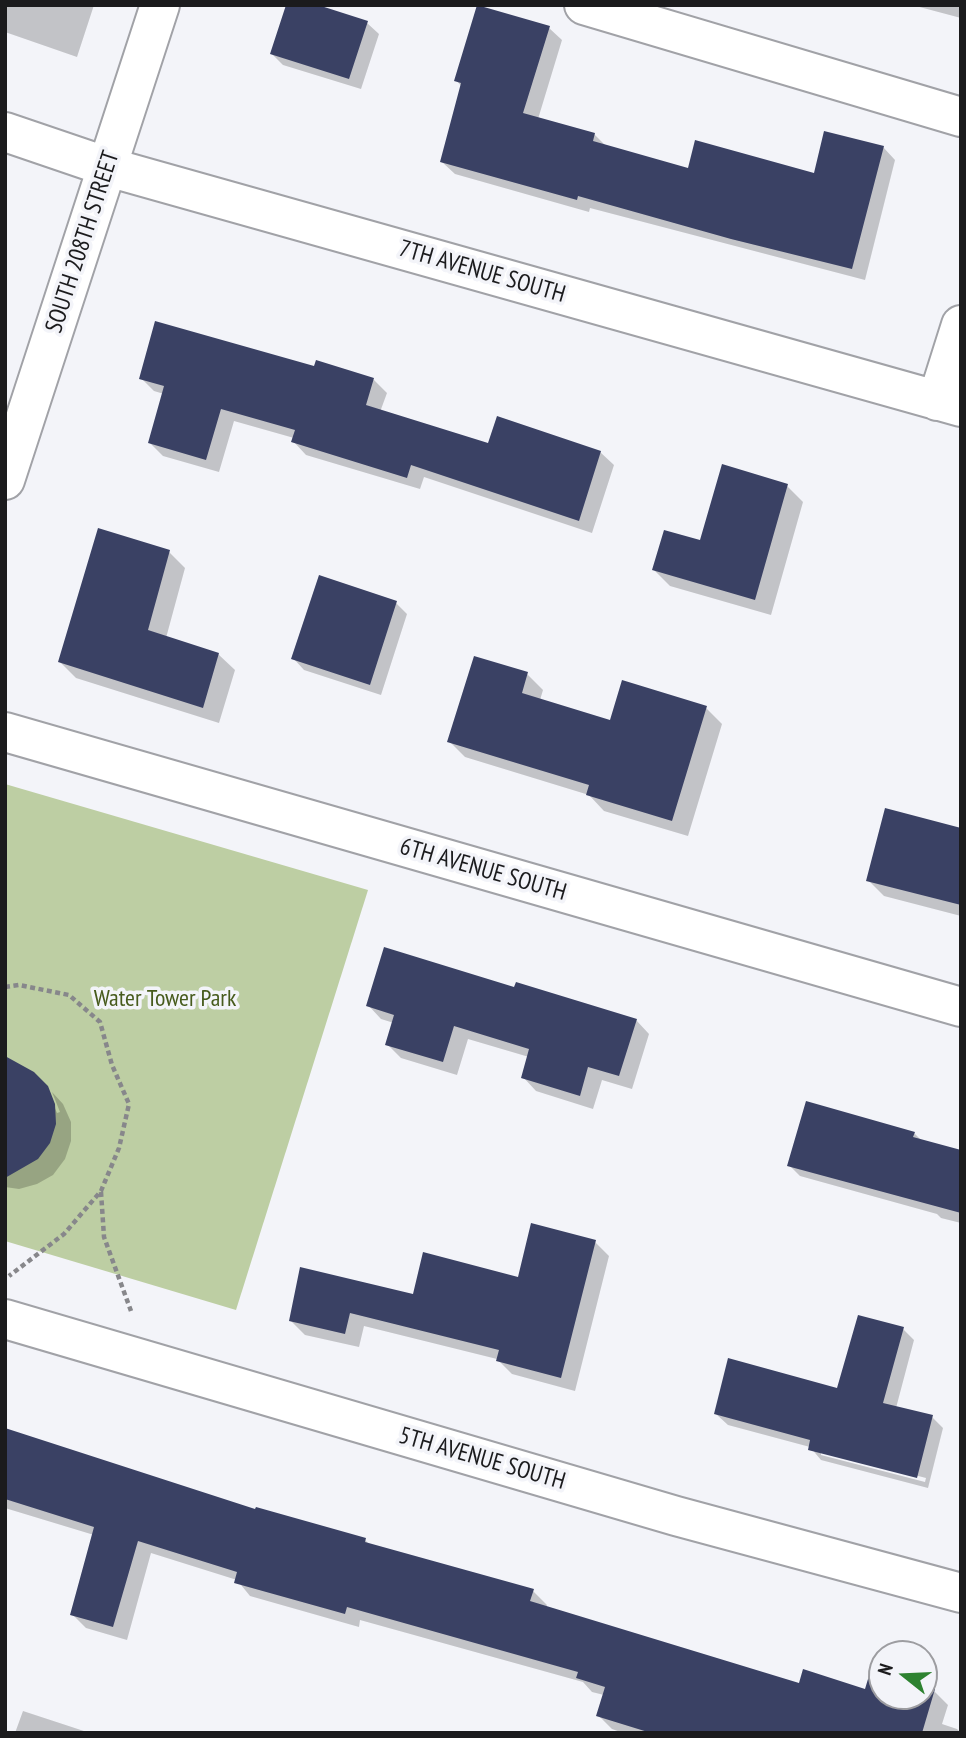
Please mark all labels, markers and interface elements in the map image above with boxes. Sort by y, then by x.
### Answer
street label: SOUTH 208TH STREET [40,147,126,337]
street label: 7TH AVENUE SOUTH [396,235,568,309]
street label: 6TH AVENUE SOUTH [397,833,569,907]
park label: Water Tower Park [94,985,236,1013]
street label: 5TH AVENUE SOUTH [396,1422,568,1496]
north arrow [868,1640,938,1710]
text: N [872,1661,898,1678]

